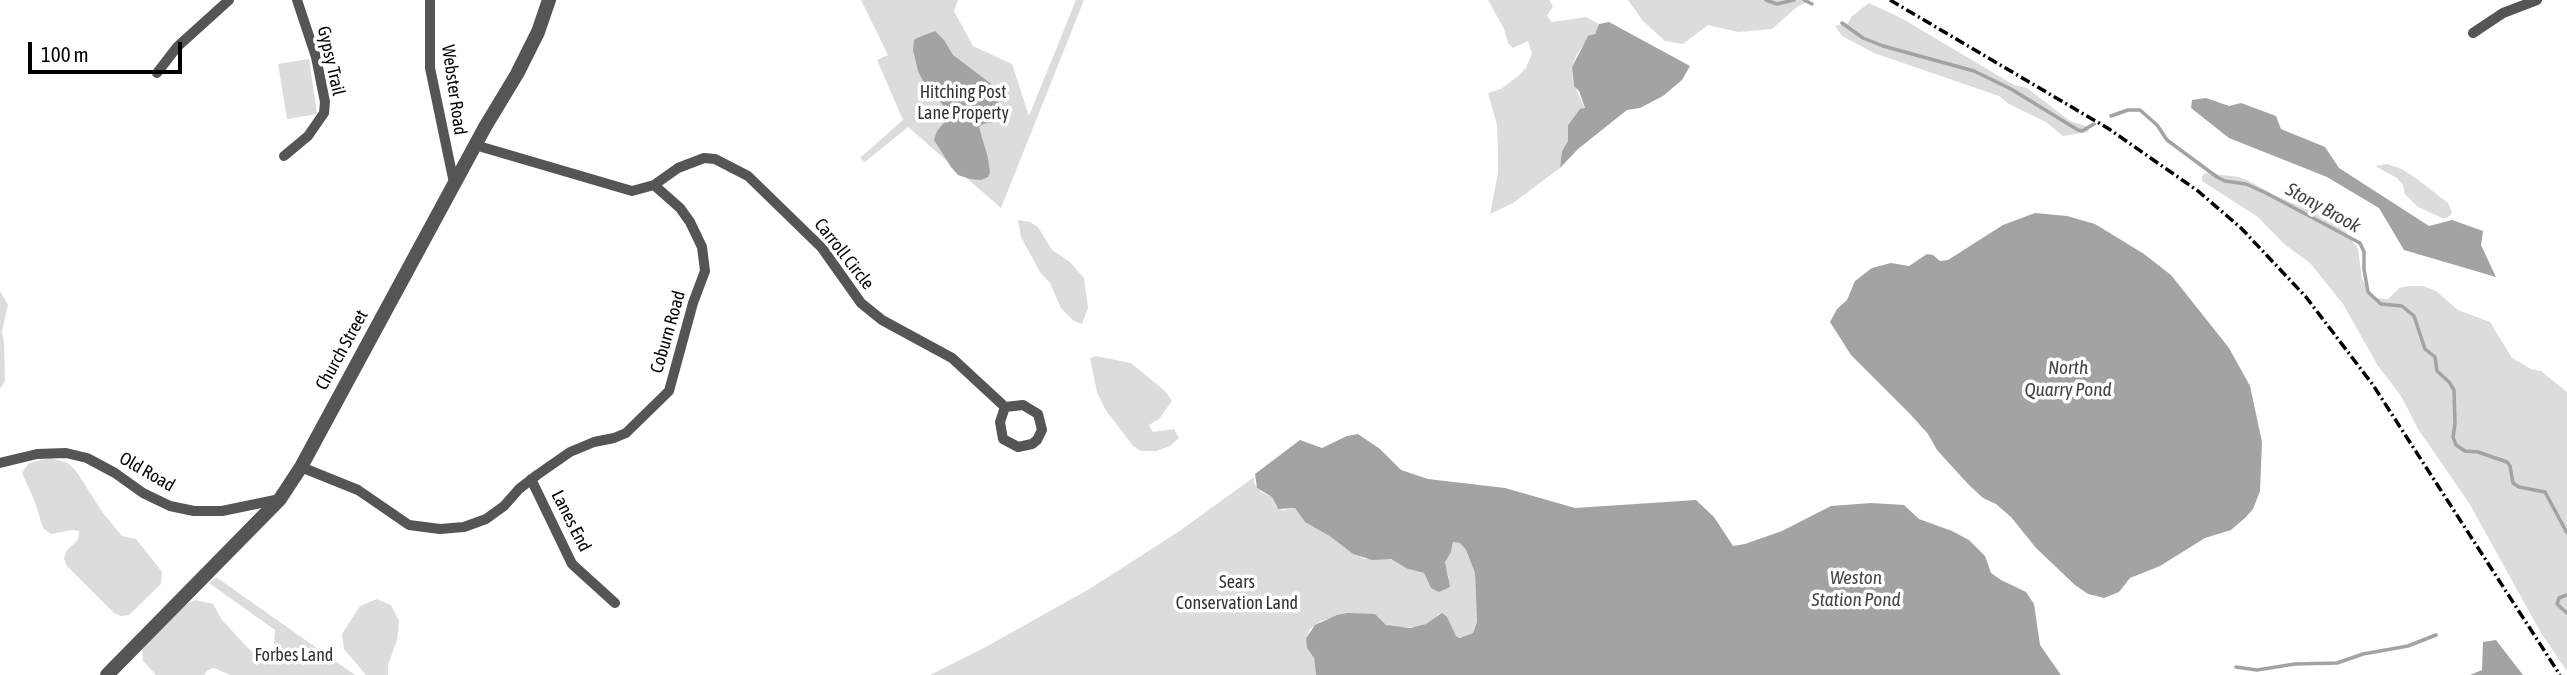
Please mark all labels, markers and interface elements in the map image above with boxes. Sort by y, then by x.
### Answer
street label: Gypsy Trail [313,24,349,98]
scale bar [32,28,186,72]
text: 100 m [41,42,89,66]
street label: Webster Road [437,43,471,137]
park label: Hitching Post Lane Property [917,81,1009,124]
water label: Stony Brook [2282,178,2364,238]
street label: Carroll Circle [809,214,879,294]
street label: Coburn Road [646,288,690,376]
street label: Church Street [311,306,373,394]
water label: North Quarry Pond [2024,357,2112,401]
street label: Old Road [115,448,179,496]
street label: Lanes End [546,487,596,555]
water label: Weston Station Pond [1812,567,1900,611]
park label: Sears Conservation Land [1176,571,1298,614]
park label: Forbes Land [255,644,333,666]

